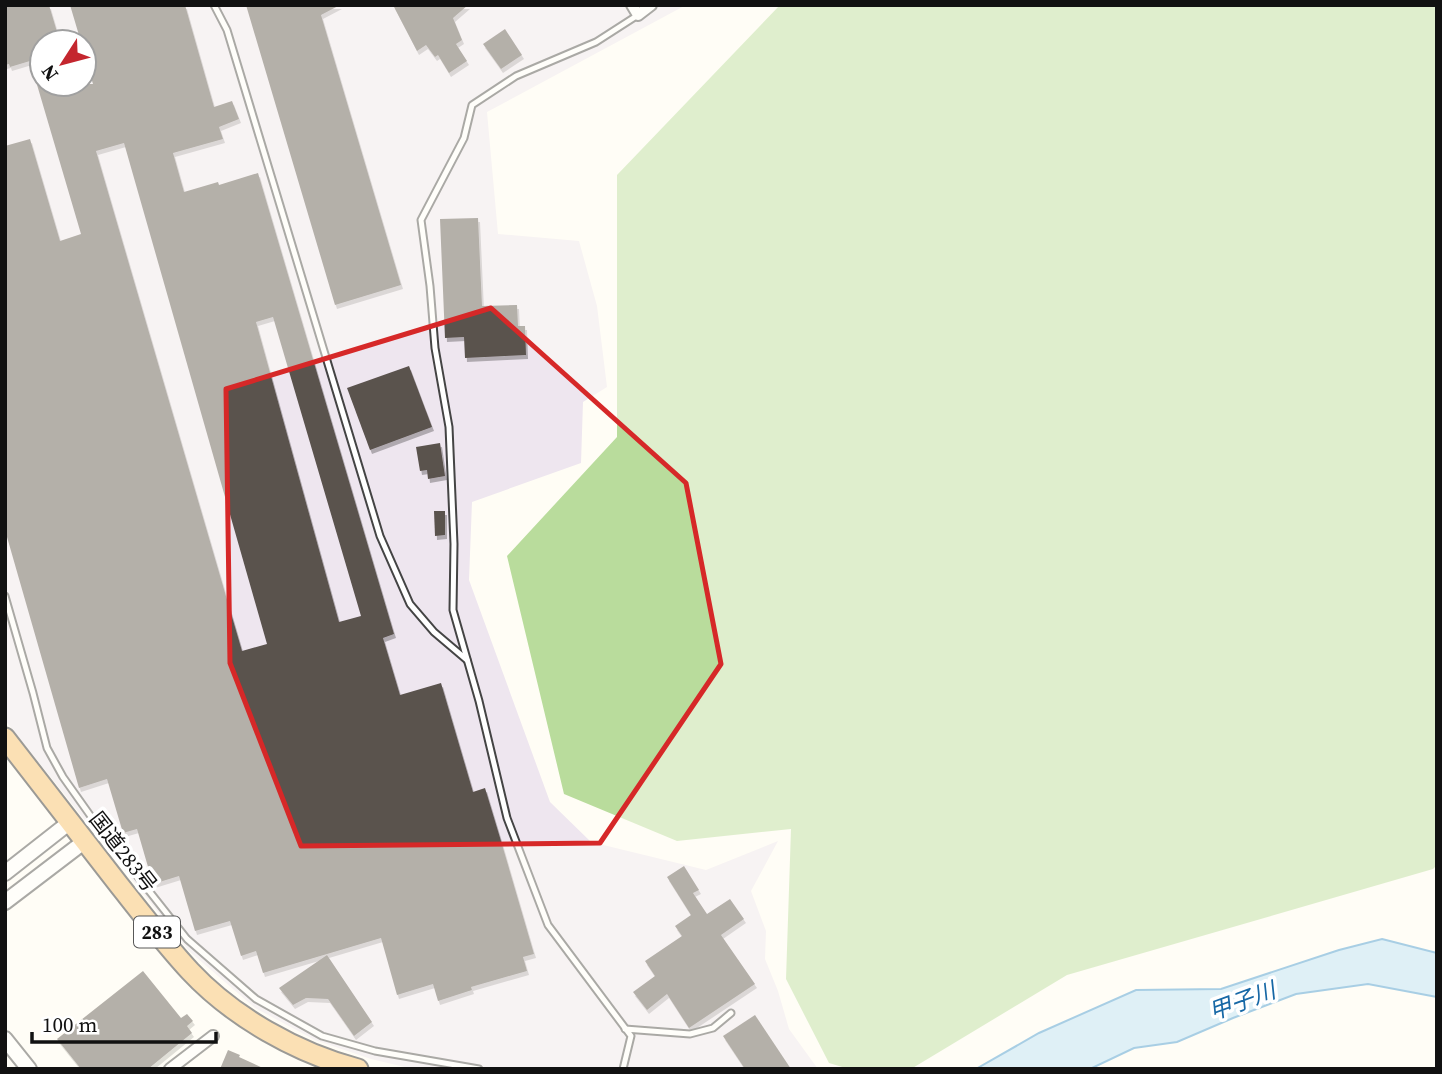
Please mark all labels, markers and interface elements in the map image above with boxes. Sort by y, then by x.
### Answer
north arrow [28,28,98,98]
text: N [35,60,64,86]
street label: 国道283号 [83,806,164,898]
road number: 283 [134,916,180,948]
water label: 甲子川 [1204,973,1283,1028]
scale bar [32,1000,215,1044]
text: 100 m [42,1010,97,1039]

